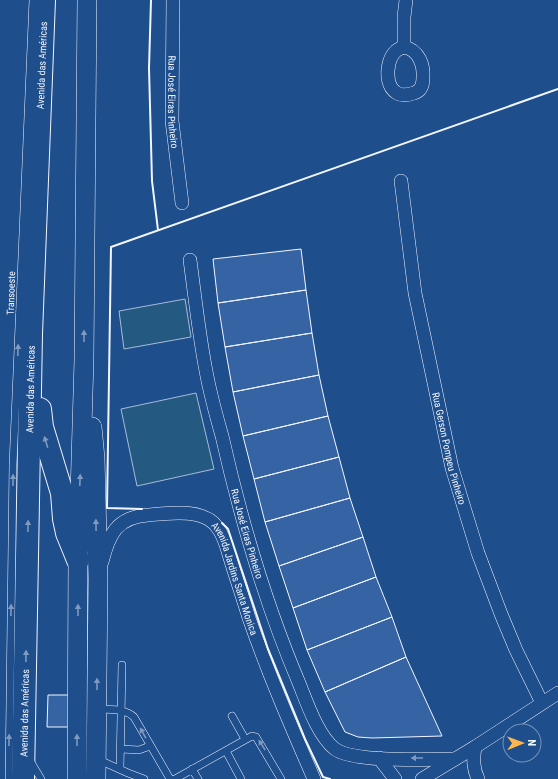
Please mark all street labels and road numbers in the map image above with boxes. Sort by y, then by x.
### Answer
street label: Avenida das Américas [34,21,49,109]
street label: Rua José Eiras Pinheiro [166,55,181,149]
street label: Transoeste [5,271,17,315]
street label: Avenida das Américas [24,345,36,433]
street label: Rua Gerson Pompeu Pinheiro [431,391,468,506]
street label: Rua José Eiras Pinheiro [229,488,266,580]
street label: Avenida Jardins Santa Monica [210,520,260,637]
street label: Avenida das Américas [18,669,30,757]

